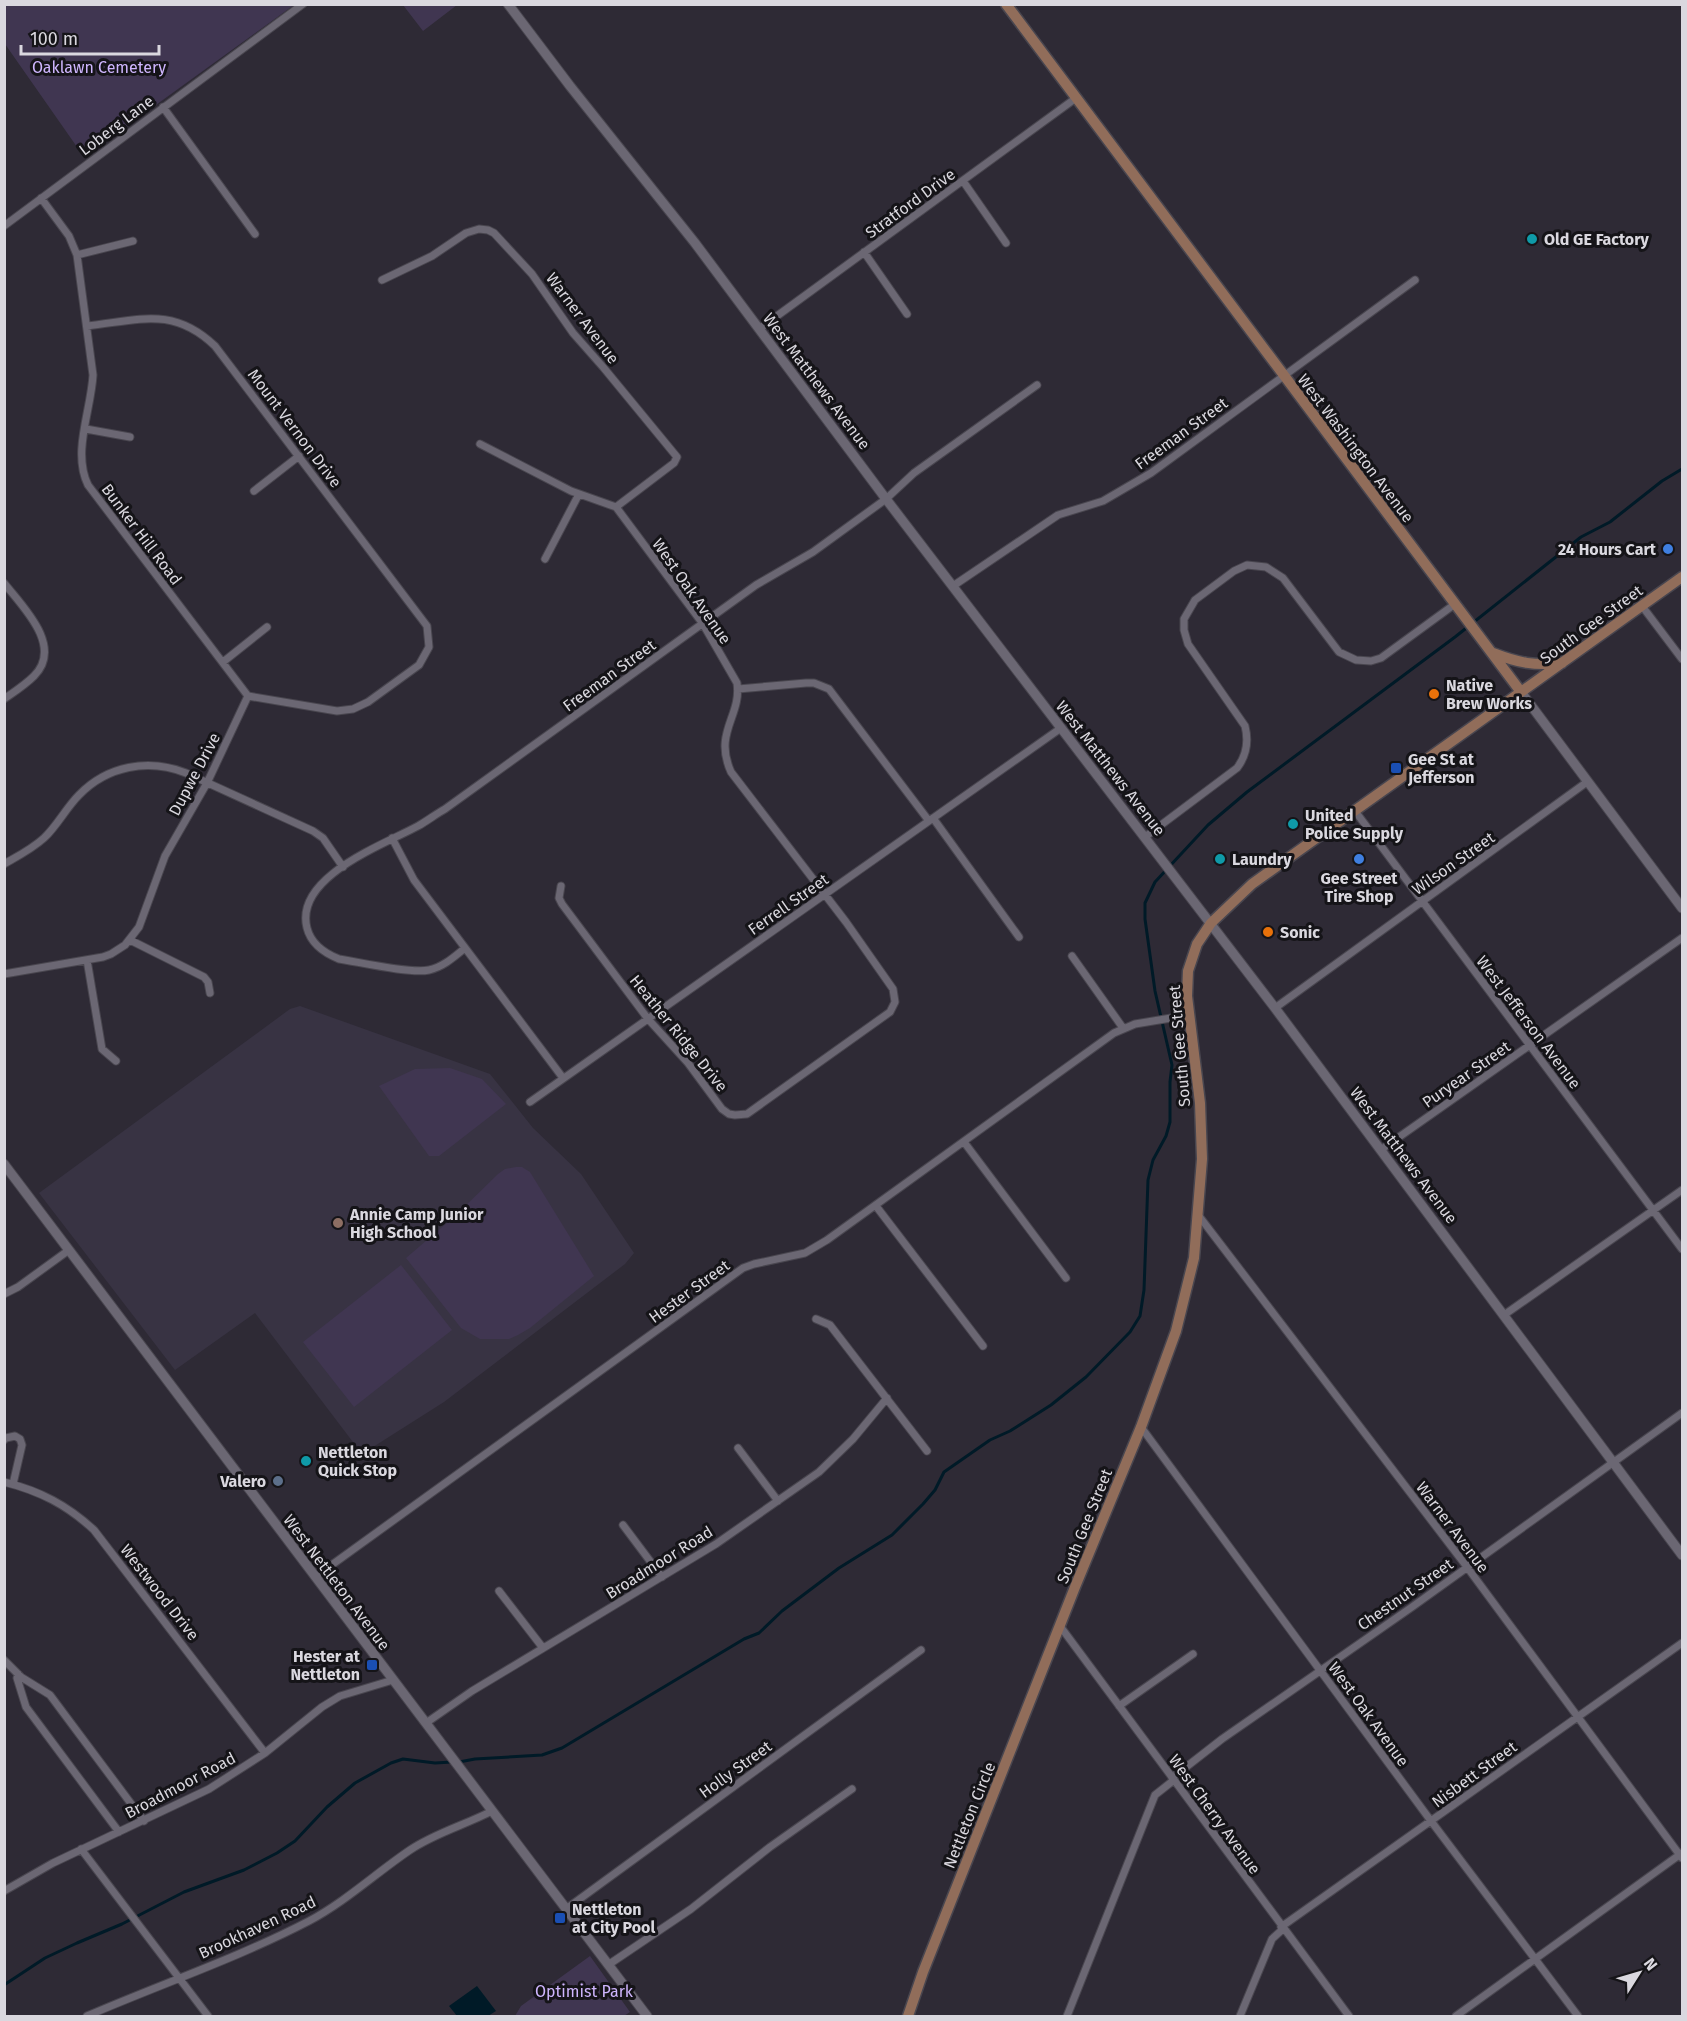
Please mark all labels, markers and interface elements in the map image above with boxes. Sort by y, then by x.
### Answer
scale bar [21,18,159,56]
text: 100 m [30,28,78,50]
park label: Oaklawn Cemetery [32,58,166,77]
street label: Loberg Lane [75,91,157,160]
street label: Stratford Drive [862,165,959,242]
place label: Old GE Factory [1544,230,1650,249]
marker: Old GE Factory [1525,232,1539,246]
street label: Warner Avenue [542,269,623,368]
street label: West Matthews Avenue [759,309,874,453]
street label: Mount Vernon Drive [244,365,345,491]
street label: West Washington Avenue [1293,370,1418,526]
street label: Freeman Street [1131,393,1232,473]
street label: Bunker Hill Road [97,480,186,589]
street label: West Oak Avenue [648,535,735,648]
place label: 24 Hours Cart [1558,540,1657,559]
marker: 24 Hours Cart [1661,542,1675,556]
street label: South Gee Street [1536,581,1646,668]
street label: Freeman Street [559,635,660,715]
place label: Native Brew Works [1446,676,1532,713]
marker: Native Brew Works [1427,687,1441,701]
street label: West Matthews Avenue [1052,697,1169,840]
street label: Dupwe Drive [165,730,224,819]
place label: Gee St at Jefferson [1407,750,1475,787]
marker: Gee St at Jefferson [1389,761,1403,775]
place label: United Police Supply [1305,806,1404,843]
marker: United Police Supply [1286,817,1300,831]
street label: Wilson Street [1408,828,1498,899]
place label: Laundry [1232,850,1292,869]
marker: Laundry [1213,852,1227,866]
marker: Gee Street Tire Shop [1352,852,1366,866]
place label: Gee Street Tire Shop [1321,869,1398,906]
street label: Ferrell Street [744,870,832,939]
place label: Sonic [1280,923,1320,942]
marker: Sonic [1261,925,1275,939]
street label: West Jefferson Avenue [1472,952,1585,1093]
street label: Heather Ridge Drive [626,971,732,1096]
street label: South Gee Street [1165,984,1194,1108]
street label: Puryear Street [1419,1037,1514,1112]
street label: West Matthews Avenue [1346,1083,1461,1227]
place label: Annie Camp Junior High School [349,1205,484,1242]
marker: Annie Camp Junior High School [331,1216,345,1230]
street label: Hester Street [645,1256,734,1327]
place label: Nettleton Quick Stop [318,1443,397,1480]
marker: Nettleton Quick Stop [299,1454,313,1468]
street label: South Gee Street [1053,1466,1116,1586]
place label: Valero [219,1472,266,1491]
marker: Valero [271,1474,285,1488]
street label: Warner Avenue [1412,1478,1493,1577]
street label: West Nettleton Avenue [279,1511,394,1654]
street label: Broadmoor Road [602,1522,716,1603]
street label: Westwood Drive [116,1541,203,1644]
street label: Chestnut Street [1354,1554,1457,1634]
place label: Hester at Nettleton [290,1647,361,1684]
marker: Hester at Nettleton [365,1658,379,1672]
street label: West Oak Avenue [1324,1658,1413,1770]
street label: Holly Street [695,1737,775,1802]
street label: Nisbett Street [1428,1737,1521,1812]
street label: Broadmoor Road [122,1748,239,1823]
street label: West Cherry Avenue [1165,1751,1265,1878]
street label: Nettleton Circle [939,1759,999,1871]
street label: Brookhaven Road [196,1892,319,1963]
place label: Nettleton at City Pool [572,1900,655,1937]
marker: Nettleton at City Pool [553,1911,567,1925]
north arrow [1609,1943,1669,2003]
text: N [1640,1954,1661,1974]
park label: Optimist Park [535,1982,634,2001]

